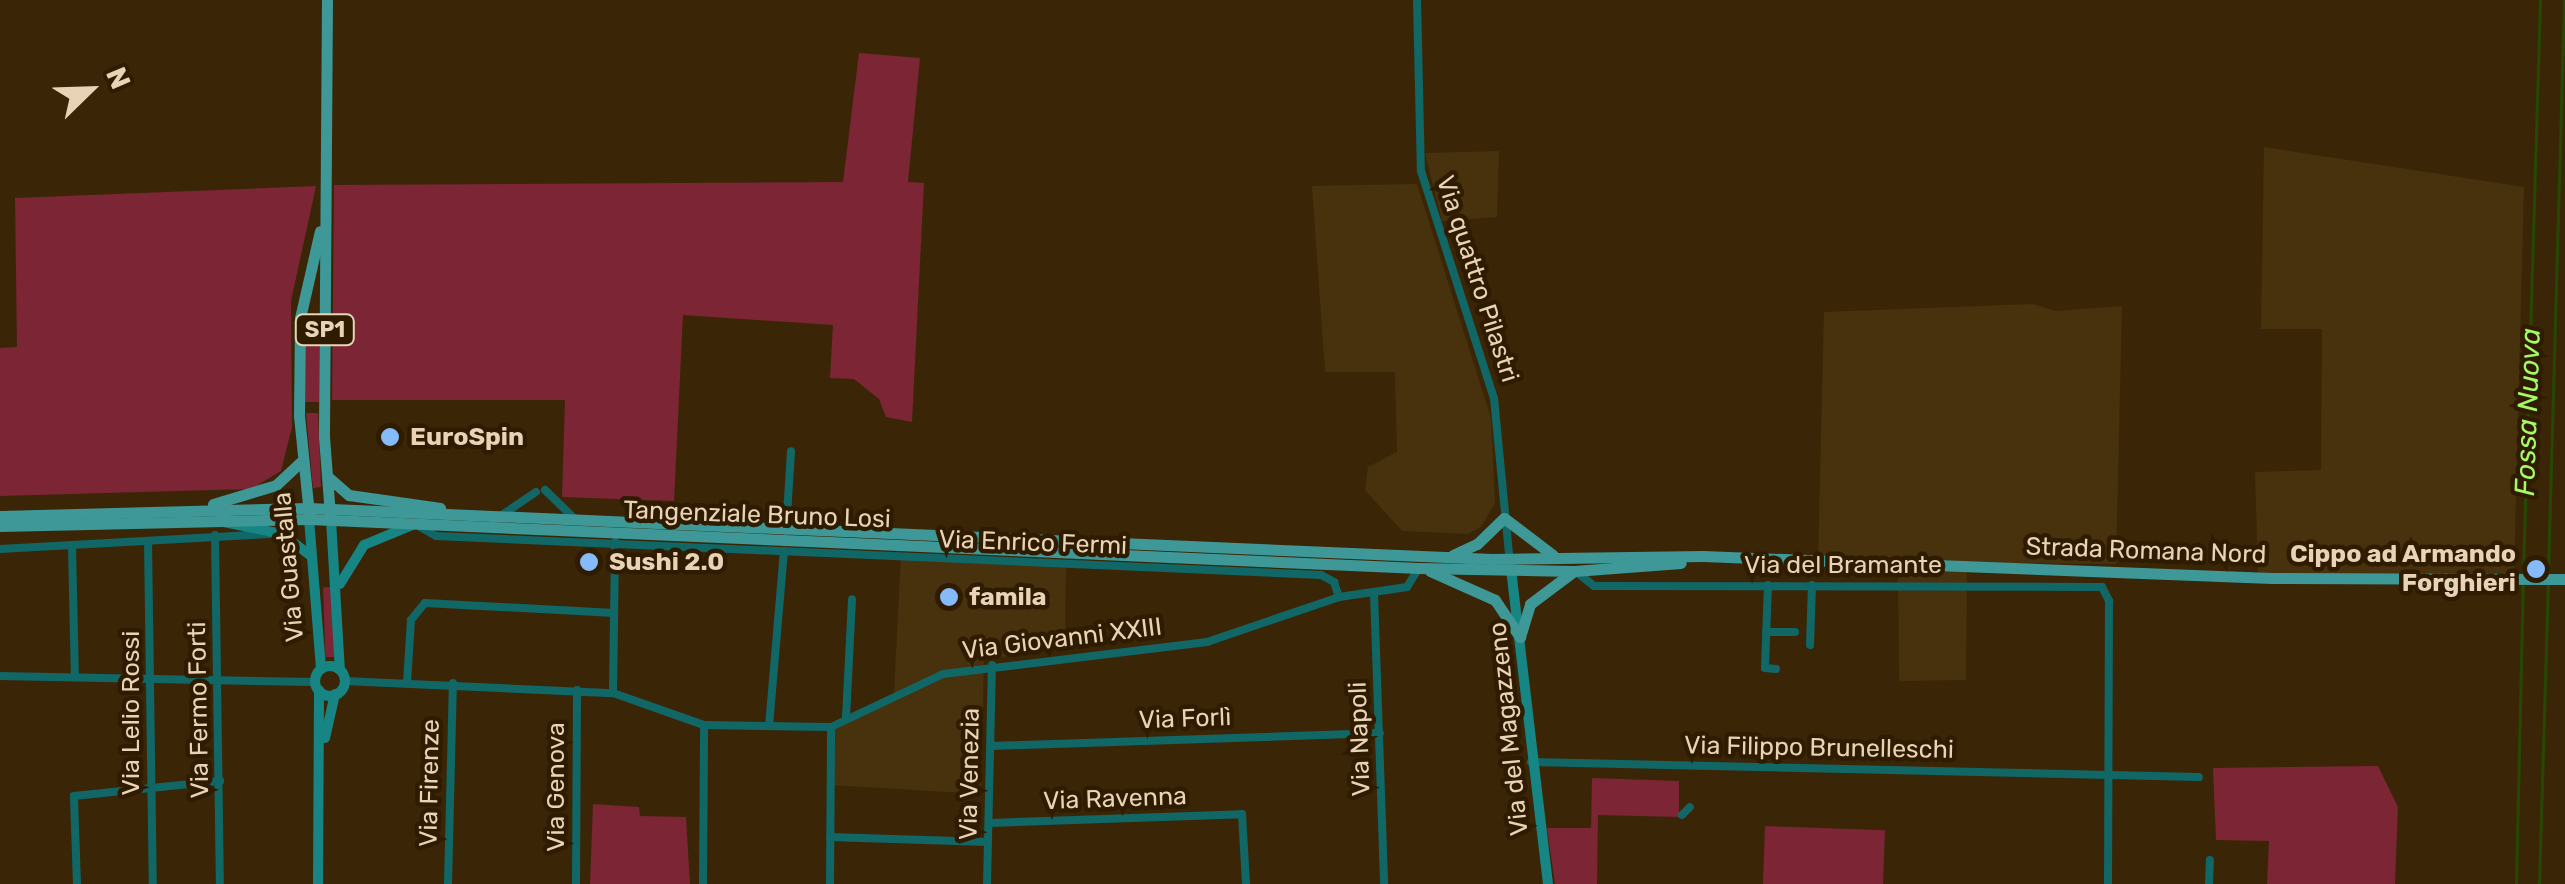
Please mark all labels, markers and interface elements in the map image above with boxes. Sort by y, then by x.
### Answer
north arrow [40,40,140,140]
text: N [99,62,137,94]
street label: Via quattro Pilastri [1429,172,1525,386]
road number: SP1 [292,313,358,347]
water label: Fossa Nuova [2508,328,2548,496]
place label: EuroSpin [410,422,524,452]
marker: EuroSpin [379,426,401,448]
street label: Via Guastalla [268,491,310,643]
street label: Tangenziale Bruno Losi [623,495,891,535]
street label: Via Enrico Fermi [938,525,1128,561]
street label: Strada Romana Nord [2025,532,2267,570]
place label: Cippo ad Armando Forghieri [2289,540,2516,599]
place label: Sushi 2.0 [609,547,724,577]
street label: Via del Bramante [1744,550,1942,580]
marker: Sushi 2.0 [578,551,600,573]
marker: Cippo ad Armando Forghieri [2525,558,2547,580]
place label: famila [969,582,1047,612]
marker: famila [938,586,960,608]
street label: Via Giovanni XXIII [960,612,1164,666]
street label: Via Fermo Forti [182,621,216,799]
street label: Via del Magazzeno [1483,621,1535,837]
street label: Via Lelio Rossi [116,631,146,795]
street label: Via Napoli [1343,681,1377,797]
street label: Via Forlì [1138,702,1232,736]
street label: Via Venezia [954,707,986,841]
street label: Via Firenze [414,719,446,847]
street label: Via Genova [541,722,571,852]
street label: Via Filippo Brunelleschi [1684,731,1954,765]
street label: Via Ravenna [1043,782,1187,816]

